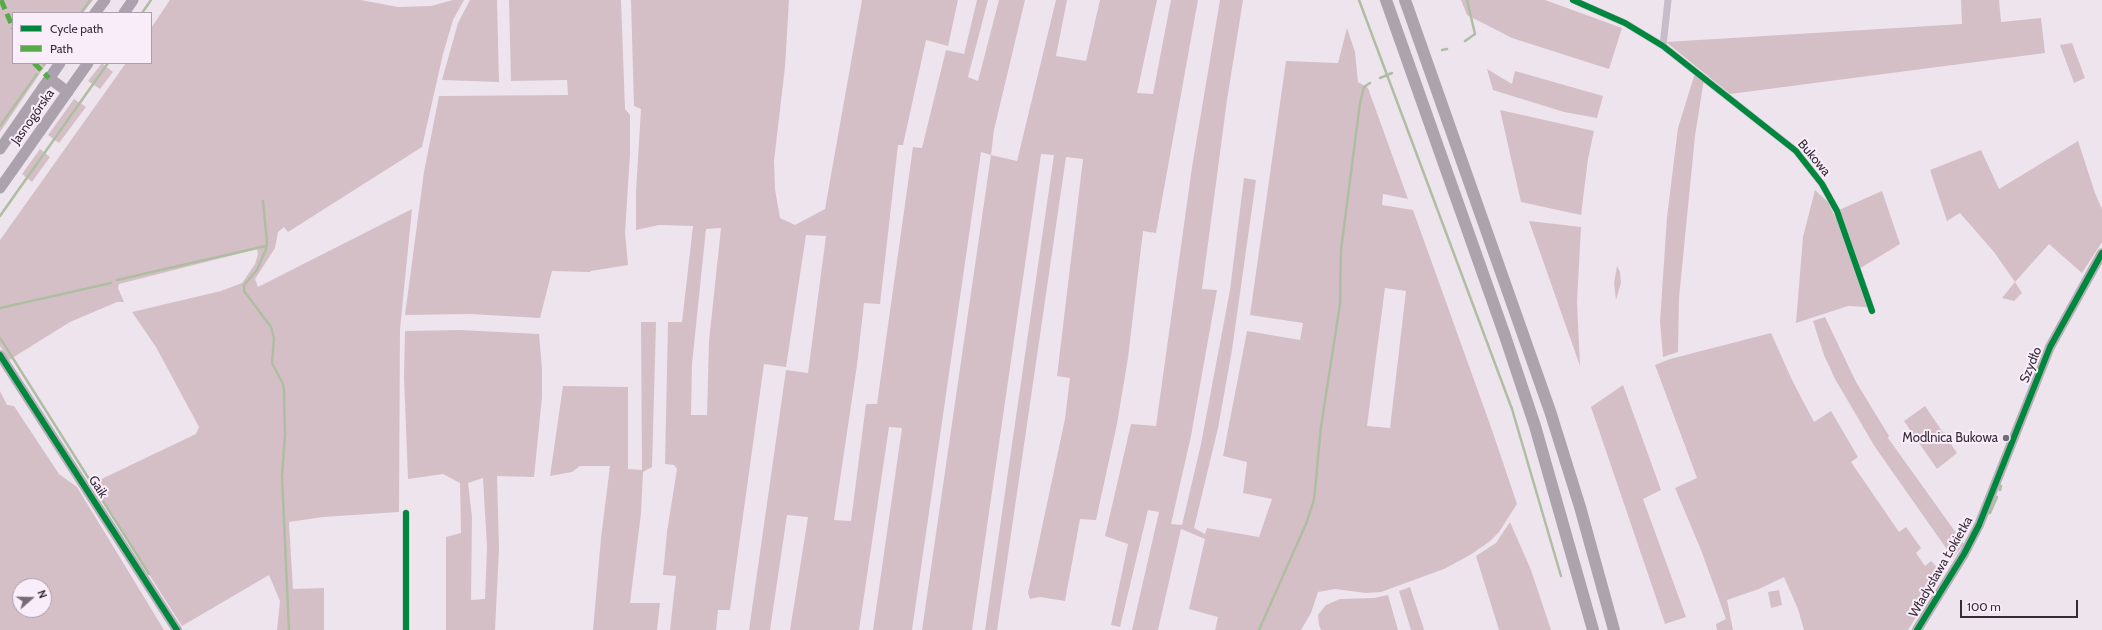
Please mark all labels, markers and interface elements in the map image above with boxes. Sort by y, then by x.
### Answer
legend [12,12,152,64]
text: Cycle path [50,21,103,36]
text: Path [50,41,73,56]
street label: Jasnogórska [8,86,58,148]
street label: Bukowa [1794,137,1834,179]
street label: Szydło [2017,345,2045,385]
place label: Modlnica Bukowa [1902,430,1998,446]
marker: Modlnica Bukowa [2001,433,2011,443]
street label: Gaik [85,473,111,501]
street label: Władysława Łokietka [1906,514,1976,620]
north arrow [12,578,52,618]
text: N [34,588,50,600]
scale bar [1962,592,2080,618]
text: 100 m [1967,599,2001,614]

